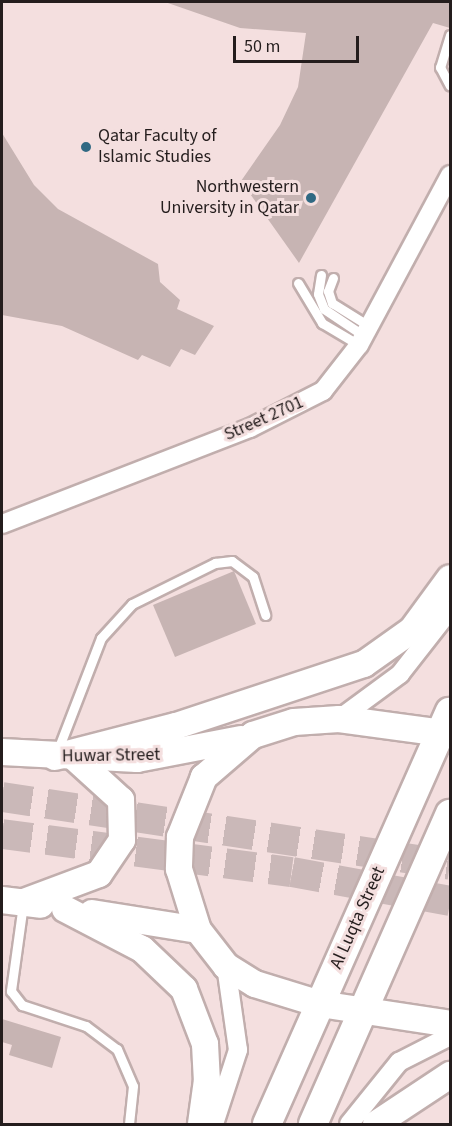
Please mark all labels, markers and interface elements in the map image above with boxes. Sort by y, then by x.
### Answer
scale bar [236,24,362,62]
text: 50 m [244,34,280,59]
place label: Qatar Faculty of Islamic Studies [98,126,216,168]
marker: Qatar Faculty of Islamic Studies [79,140,93,154]
place label: Northwestern University in Qatar [160,177,299,219]
marker: Northwestern University in Qatar [304,191,318,205]
street label: Street 2701 [221,392,307,446]
street label: Huwar Street [62,744,160,768]
street label: Al Luqta Street [326,863,390,973]

